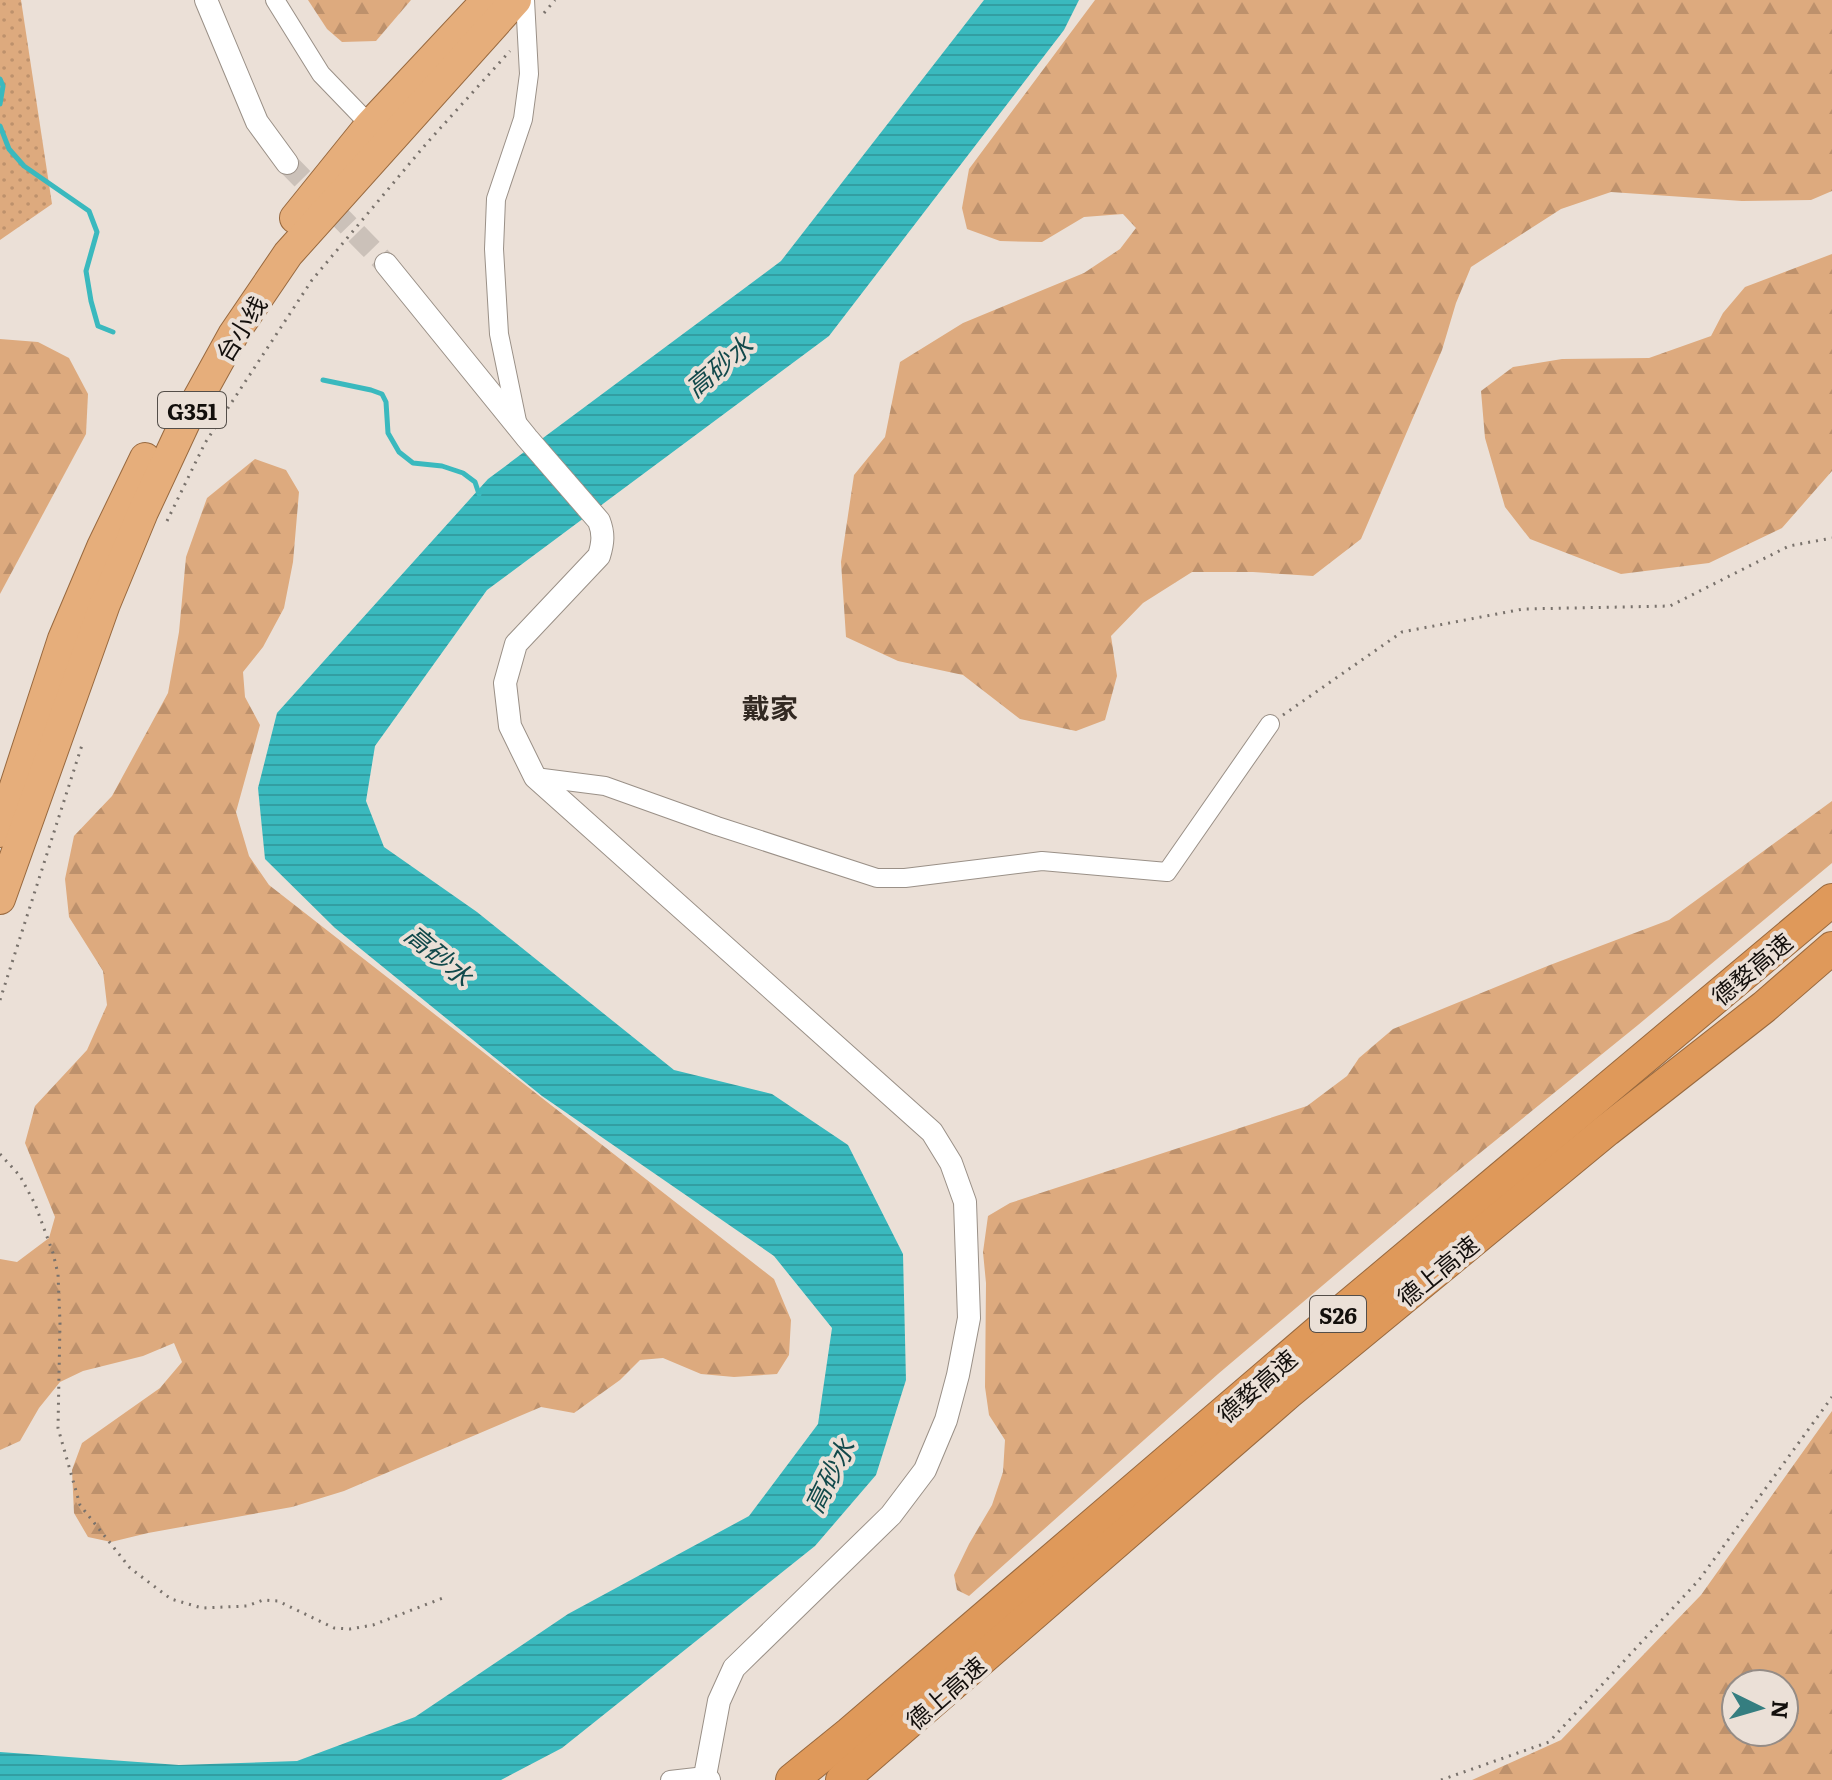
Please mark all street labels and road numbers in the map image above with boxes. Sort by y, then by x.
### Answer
street label: 台小线 [206,288,274,368]
road number: G351 [158,392,226,428]
street label: 德婺高速 [1703,924,1799,1012]
street label: 德上高速 [1389,1226,1485,1314]
road number: S26 [1310,1296,1366,1332]
street label: 德婺高速 [1208,1340,1304,1430]
street label: 德上高速 [897,1647,993,1737]

